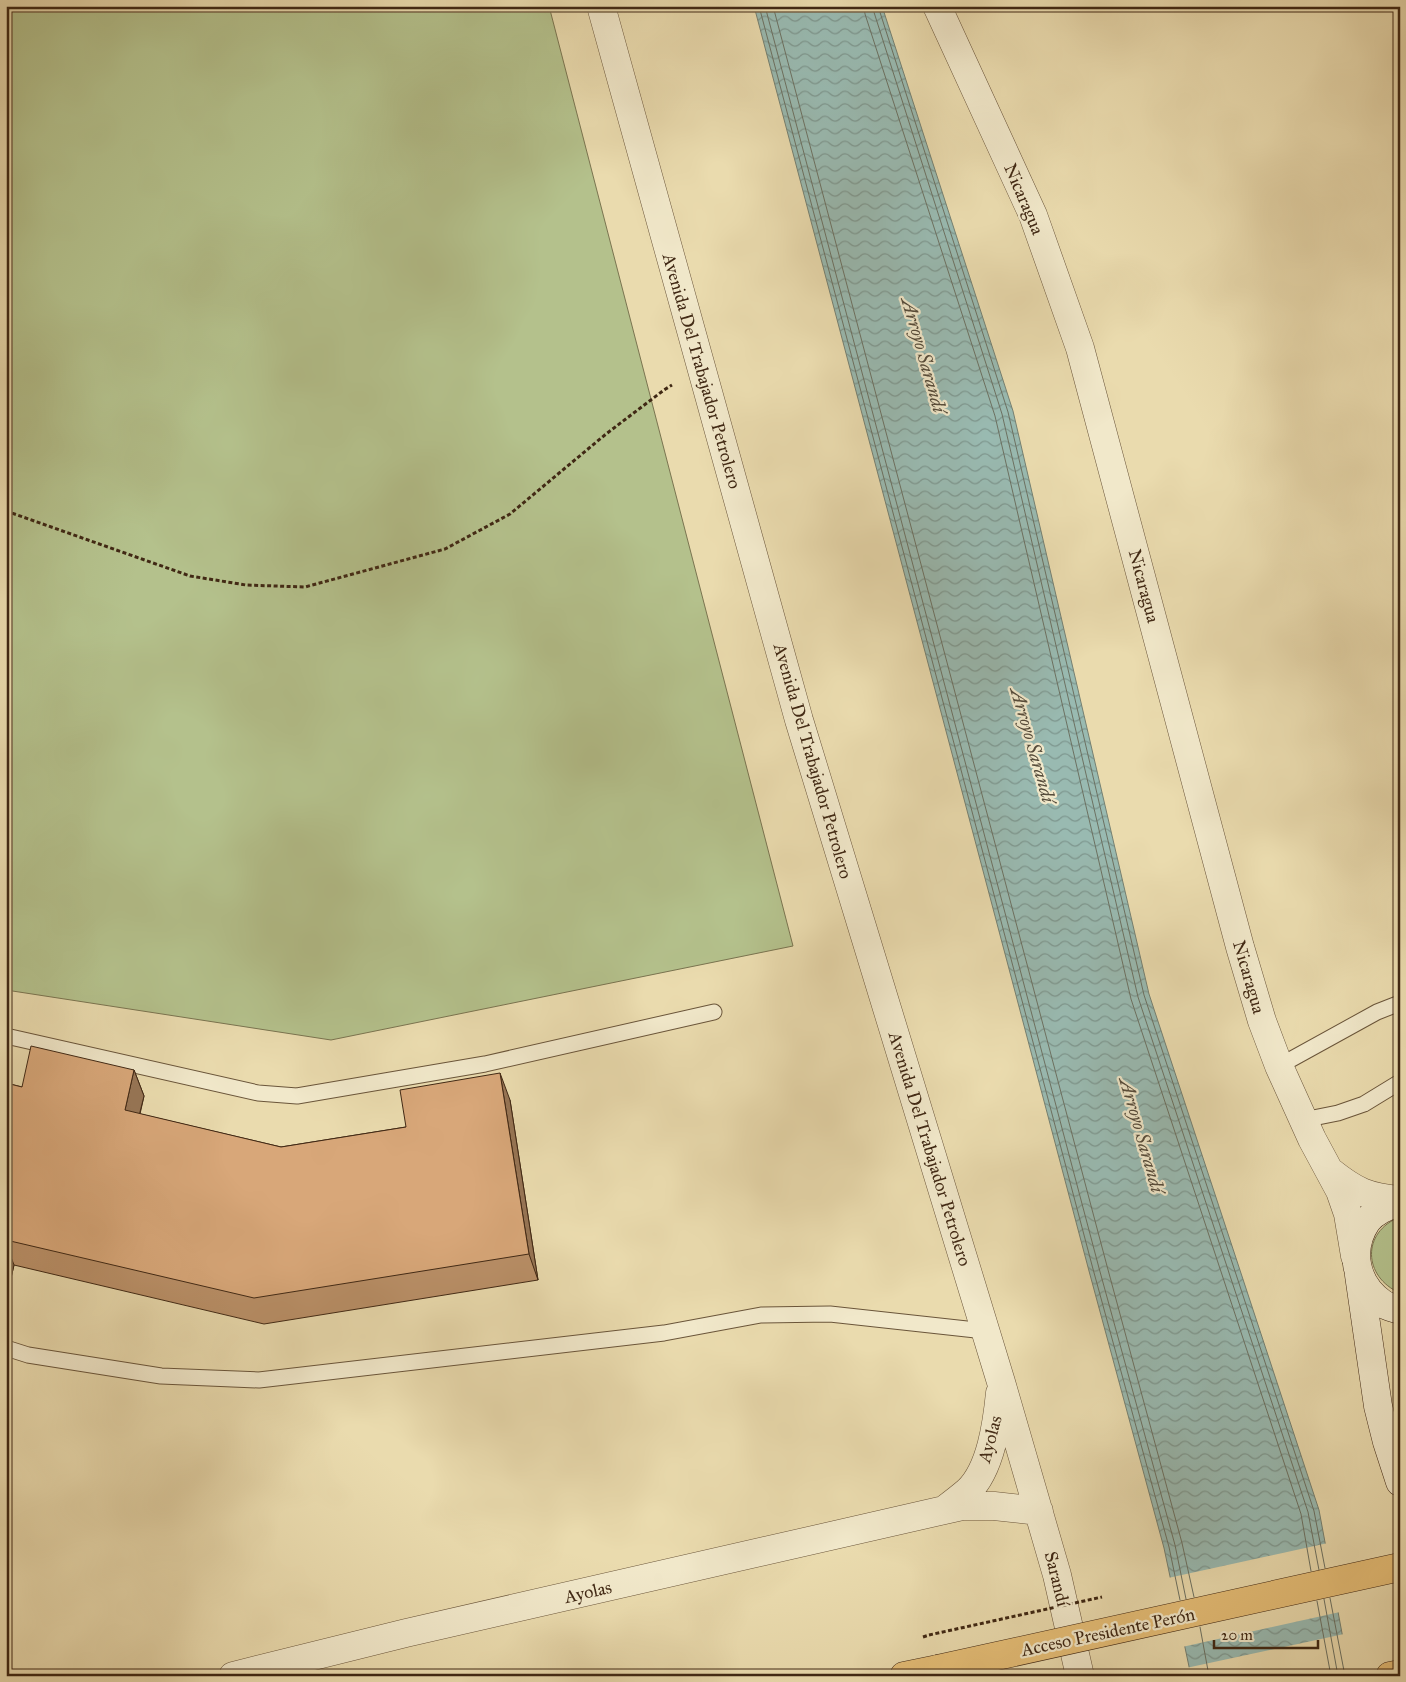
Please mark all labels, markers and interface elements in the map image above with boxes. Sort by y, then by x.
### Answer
street label: Nicaragua [998,160,1049,239]
street label: Avenida Del Trabajador Petrolero [658,250,746,491]
water label: Arroyo Sarandí [896,293,952,419]
street label: Nicaragua [1123,547,1164,626]
street label: Avenida Del Trabajador Petrolero [769,640,857,881]
water label: Arroyo Sarandí [1005,683,1061,809]
street label: Nicaragua [1227,938,1270,1017]
street label: Avenida Del Trabajador Petrolero [884,1028,976,1269]
water label: Arroyo Sarandí [1114,1073,1170,1199]
street label: Ayolas [973,1413,1007,1466]
street label: Sarandí [1040,1549,1075,1610]
street label: Ayolas [561,1576,614,1608]
street label: Acceso Presidente Perón [1018,1603,1197,1661]
scale bar [1214,1617,1317,1649]
text: 20 m [1221,1626,1253,1644]

